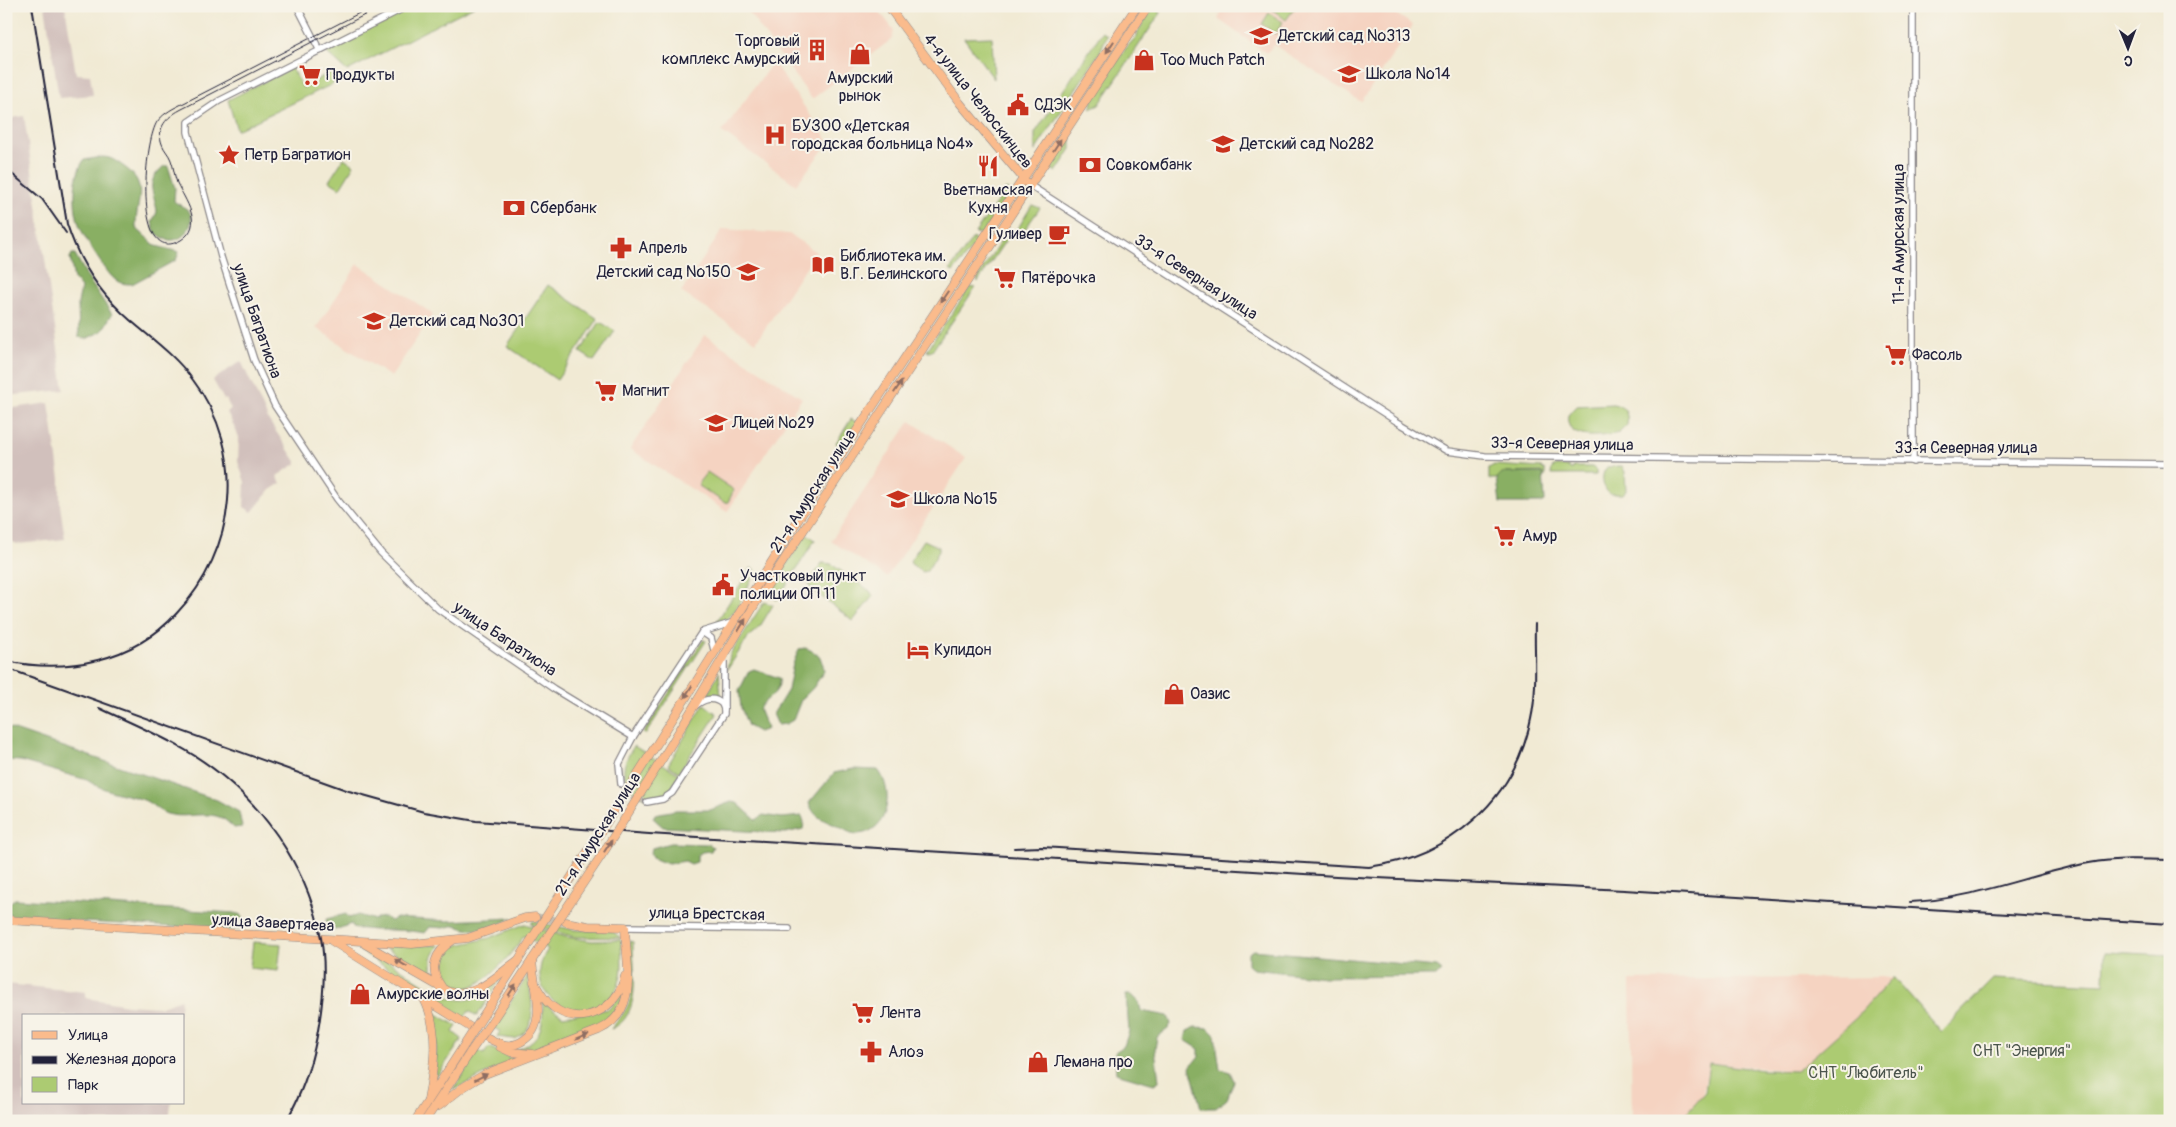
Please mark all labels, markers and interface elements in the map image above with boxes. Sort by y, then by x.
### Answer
north arrow [2104,22,2154,72]
school or university icon: Детский сад №313 [1248,23,1274,49]
place label: Детский сад №313 [1277,26,1410,46]
street label: 4-я улица Челюскинцев [919,29,1037,173]
place label: Торговый комплекс Амурский [662,31,800,69]
building icon: Торговый комплекс Амурский [804,37,830,63]
one-way arrow [1105,40,1115,54]
shop icon: Амурский рынок [847,41,873,67]
shop icon: Too Much Patch [1131,47,1157,73]
place label: Too Much Patch [1160,50,1265,70]
text: С [2123,52,2133,69]
school or university icon: Школа №14 [1336,61,1362,87]
supermarket icon: Продукты [297,62,323,88]
place label: Школа №14 [1366,64,1450,84]
place label: Продукты [326,65,395,85]
place label: Амурский рынок [827,68,893,106]
public building icon: СДЭК [1005,92,1031,118]
place label: СДЭК [1034,95,1072,115]
place label: БУЗОО «Детская городская больница №4» [792,116,973,154]
hospital icon: БУЗОО «Детская городская больница №4» [762,122,788,148]
school or university icon: Детский сад №282 [1210,131,1236,157]
place label: Детский сад №282 [1239,134,1374,154]
one-way arrow [1053,138,1062,152]
place icon: Петр Багратион [216,142,242,168]
place label: Петр Багратион [245,145,351,165]
bank icon: Совкомбанк [1077,152,1103,178]
restaurant icon: Вьетнамская Кухня [975,153,1001,179]
place label: Совкомбанк [1106,155,1193,175]
street label: 11-я Амурская улица [1889,164,1909,304]
place label: Вьетнамская Кухня [943,180,1033,218]
bank icon: Сбербанк [501,195,527,221]
place label: Сбербанк [530,198,597,218]
cafe icon: Гуливер [1046,221,1072,247]
place label: Гуливер [989,224,1042,244]
street label: 33-я Северная улица [1131,230,1261,324]
pharmacy icon: Апрель [608,235,634,261]
place label: Апрель [638,238,688,258]
place label: Библиотека им. В.Г. Белинского [840,246,948,284]
library icon: Библиотека им. В.Г. Белинского [810,252,836,278]
school or university icon: Детский сад №150 [735,259,761,285]
street label: улица Багратиона [228,260,286,381]
place label: Детский сад №150 [596,262,731,282]
supermarket icon: Пятёрочка [992,265,1018,291]
place label: Пятёрочка [1022,268,1096,288]
one-way arrow [939,291,949,304]
school or university icon: Детский сад №301 [361,308,387,334]
place label: Детский сад №301 [389,311,524,331]
supermarket icon: Фасоль [1883,342,1909,368]
place label: Фасоль [1912,345,1963,365]
supermarket icon: Магнит [593,378,619,404]
one-way arrow [893,380,902,394]
place label: Магнит [622,381,670,401]
school or university icon: Лицей №29 [703,410,729,436]
place label: Лицей №29 [731,413,814,433]
street label: 21-я Амурская улица [766,426,860,556]
street label: 33-я Северная улица [1490,433,1634,455]
street label: 33-я Северная улица [1895,438,2038,458]
school or university icon: Школа №15 [885,486,911,512]
place label: Школа №15 [914,489,998,509]
supermarket icon: Амур [1492,523,1518,549]
place label: Амур [1522,526,1557,546]
place label: Участковый пункт полиции ОП 11 [740,566,866,604]
public building icon: Участковый пункт полиции ОП 11 [710,572,736,598]
street label: улица Багратиона [449,597,560,681]
one-way arrow [737,619,746,632]
hotel icon: Купидон [905,637,931,663]
place label: Купидон [934,640,991,660]
shop icon: Оазис [1161,681,1187,707]
place label: Оазис [1190,684,1231,704]
one-way arrow [683,685,692,698]
street label: 21-я Амурская улица [551,769,645,899]
one-way arrow [603,840,613,853]
street label: улица Брестская [648,903,765,925]
street label: улица Завертяева [210,910,335,936]
one-way arrow [394,958,407,967]
shop icon: Амурские волны [347,981,373,1007]
place label: Амурские волны [376,984,489,1004]
one-way arrow [507,984,516,997]
supermarket icon: Лента [850,1000,876,1026]
place label: Лента [879,1003,921,1023]
legend [22,1014,185,1104]
text: Улица [68,1026,108,1045]
one-way arrow [575,1033,590,1041]
pharmacy icon: Алоэ [858,1039,884,1065]
park label: СНТ "Энергия" [1973,1041,2071,1061]
place label: Алоэ [888,1042,924,1062]
shop icon: Лемана про [1025,1049,1051,1075]
text: Железная дорога [66,1050,176,1069]
place label: Лемана про [1053,1052,1133,1072]
park label: СНТ "Любитель" [1808,1063,1924,1083]
one-way arrow [474,1072,488,1080]
text: Парк [68,1076,99,1095]

